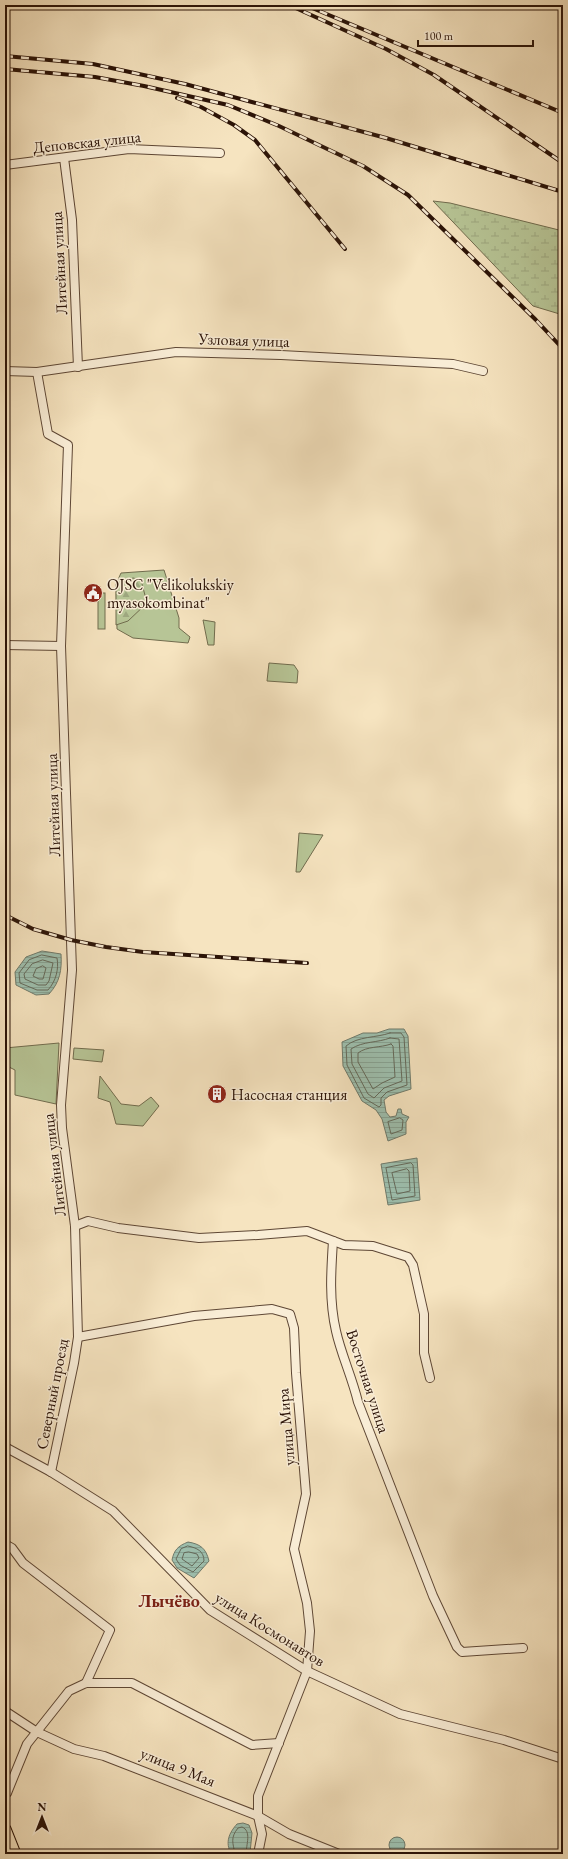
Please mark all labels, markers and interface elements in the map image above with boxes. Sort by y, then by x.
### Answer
scale bar [418,22,533,48]
text: 100 m [424,28,454,44]
street label: Деповская улица [32,126,142,158]
street label: Литейная улица [46,210,72,315]
street label: Узловая улица [197,328,290,352]
place label: OJSC "Velikolukskiy myasokombinat" [107,574,235,613]
public building icon: OJSC "Velikolukskiy myasokombinat" [82,582,104,604]
street label: Литейная улица [41,752,65,857]
building icon: Насосная станция [206,1083,228,1105]
place label: Насосная станция [231,1084,347,1105]
street label: Литейная улица [37,1112,71,1218]
street label: Восточная улица [341,1326,395,1436]
street label: Северный проезд [31,1336,73,1451]
street label: улица Мира [272,1387,300,1467]
street label: улица Космонавтов [211,1587,329,1671]
district label: Лычёво [138,1589,200,1612]
street label: улица 9 Мая [137,1742,219,1792]
north arrow [22,1797,62,1837]
text: N [38,1800,47,1814]

